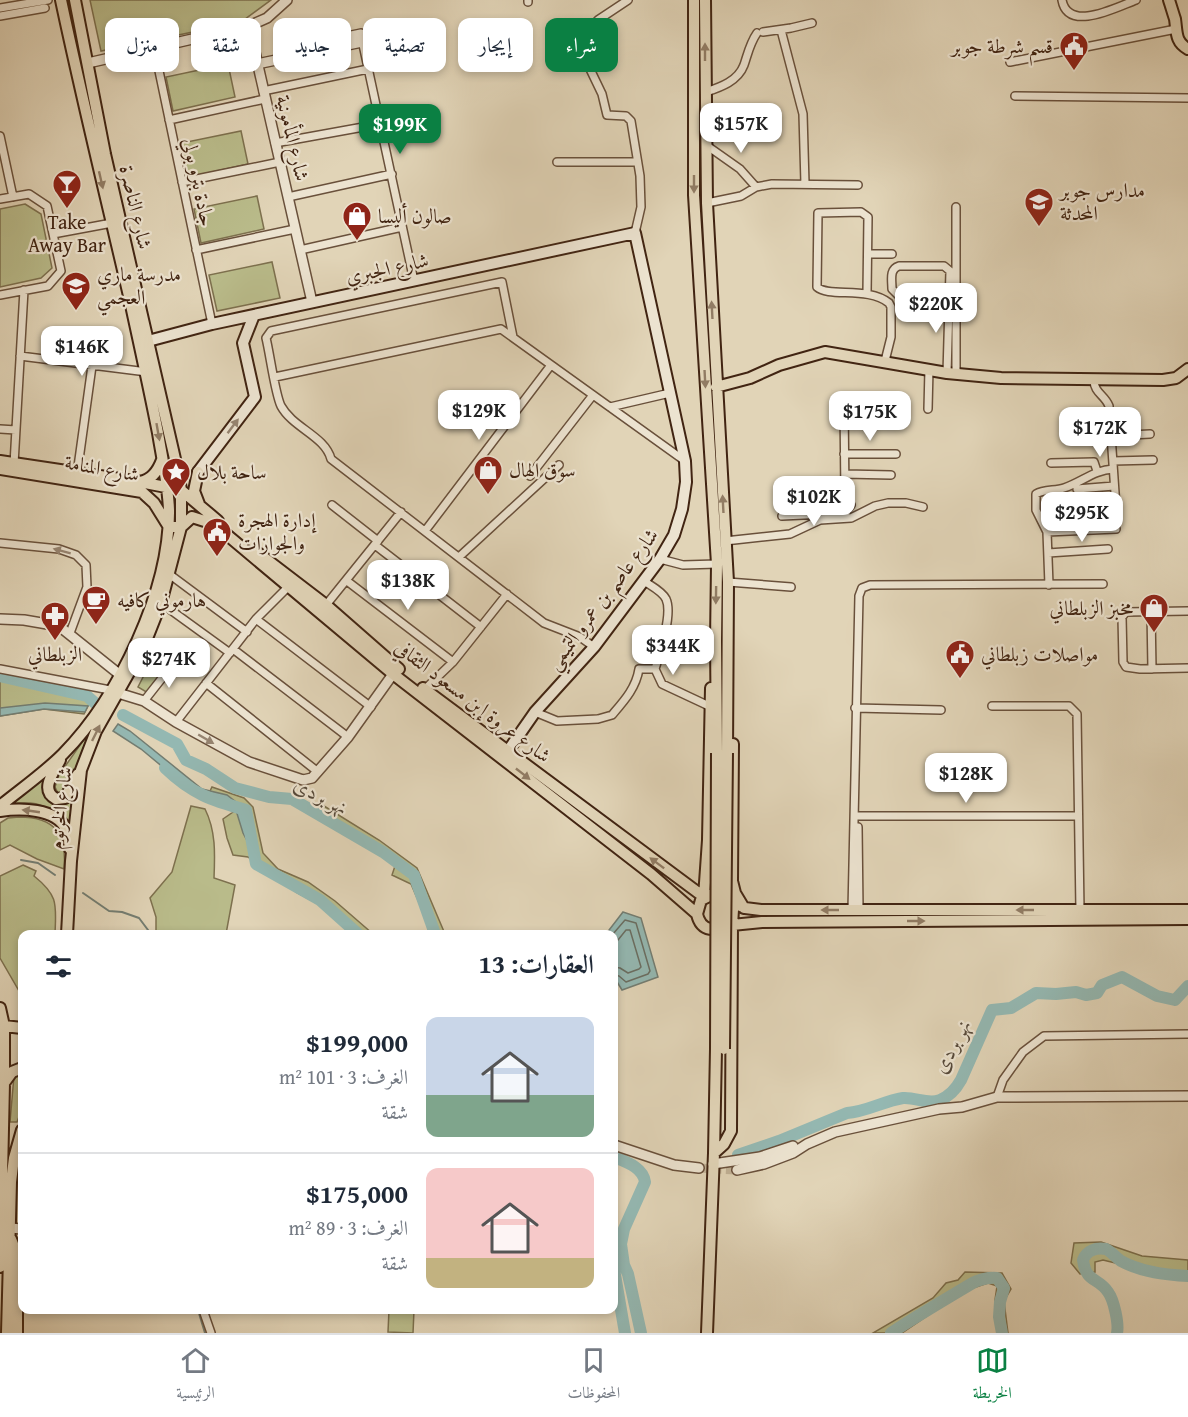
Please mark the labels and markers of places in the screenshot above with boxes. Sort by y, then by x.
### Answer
public building icon: قسم شرطة جوبر [1058,30,1090,72]
place label: قسم شرطة جوبر [949,31,1053,66]
pin: $157K [699,103,783,154]
pin: $199K [358,104,442,155]
bar icon: Take Away Bar [51,168,83,210]
place label: مدارس جوبر المحدثة [1058,175,1145,227]
school or university icon: مدارس جوبر المحدثة [1023,186,1055,228]
shop icon: صالون أليسا [341,200,373,242]
place label: صالون أليسا [378,201,452,230]
place label: Take Away Bar [28,207,106,259]
place label: مدرسة ماري العجمي [97,259,181,316]
school or university icon: مدرسة ماري العجمي [60,270,92,312]
pin: $220K [894,283,978,334]
pin: $146K [40,326,124,377]
pin: $129K [437,390,521,441]
pin: $175K [828,391,912,442]
pin: $172K [1058,407,1142,458]
shop icon: سوق الهال [472,454,504,496]
place label: سوق الهال [509,455,576,484]
place icon: ساحة بلال [160,456,192,498]
place label: ساحة بلال [197,457,267,486]
pin: $102K [772,476,856,527]
pin: $295K [1040,492,1124,543]
place label: إدارة الهجرة والجوازات [238,505,317,557]
public building icon: إدارة الهجرة والجوازات [201,516,233,558]
pin: $138K [366,560,450,611]
cafe icon: هارموني كافيه [80,584,112,626]
place label: هارموني كافيه [117,585,206,616]
shop icon: مخبز الزبلطاني [1138,592,1170,634]
place label: مخبز الزبلطاني [1049,593,1133,624]
pharmacy icon: الزبلطاني [39,600,71,642]
pin: $344K [631,625,715,676]
pin: $274K [127,638,211,689]
public building icon: مواصلات زبلطاني [944,638,976,680]
place label: الزبلطاني [28,639,82,670]
place label: مواصلات زبلطاني [981,639,1098,670]
pin: $128K [924,753,1008,804]

